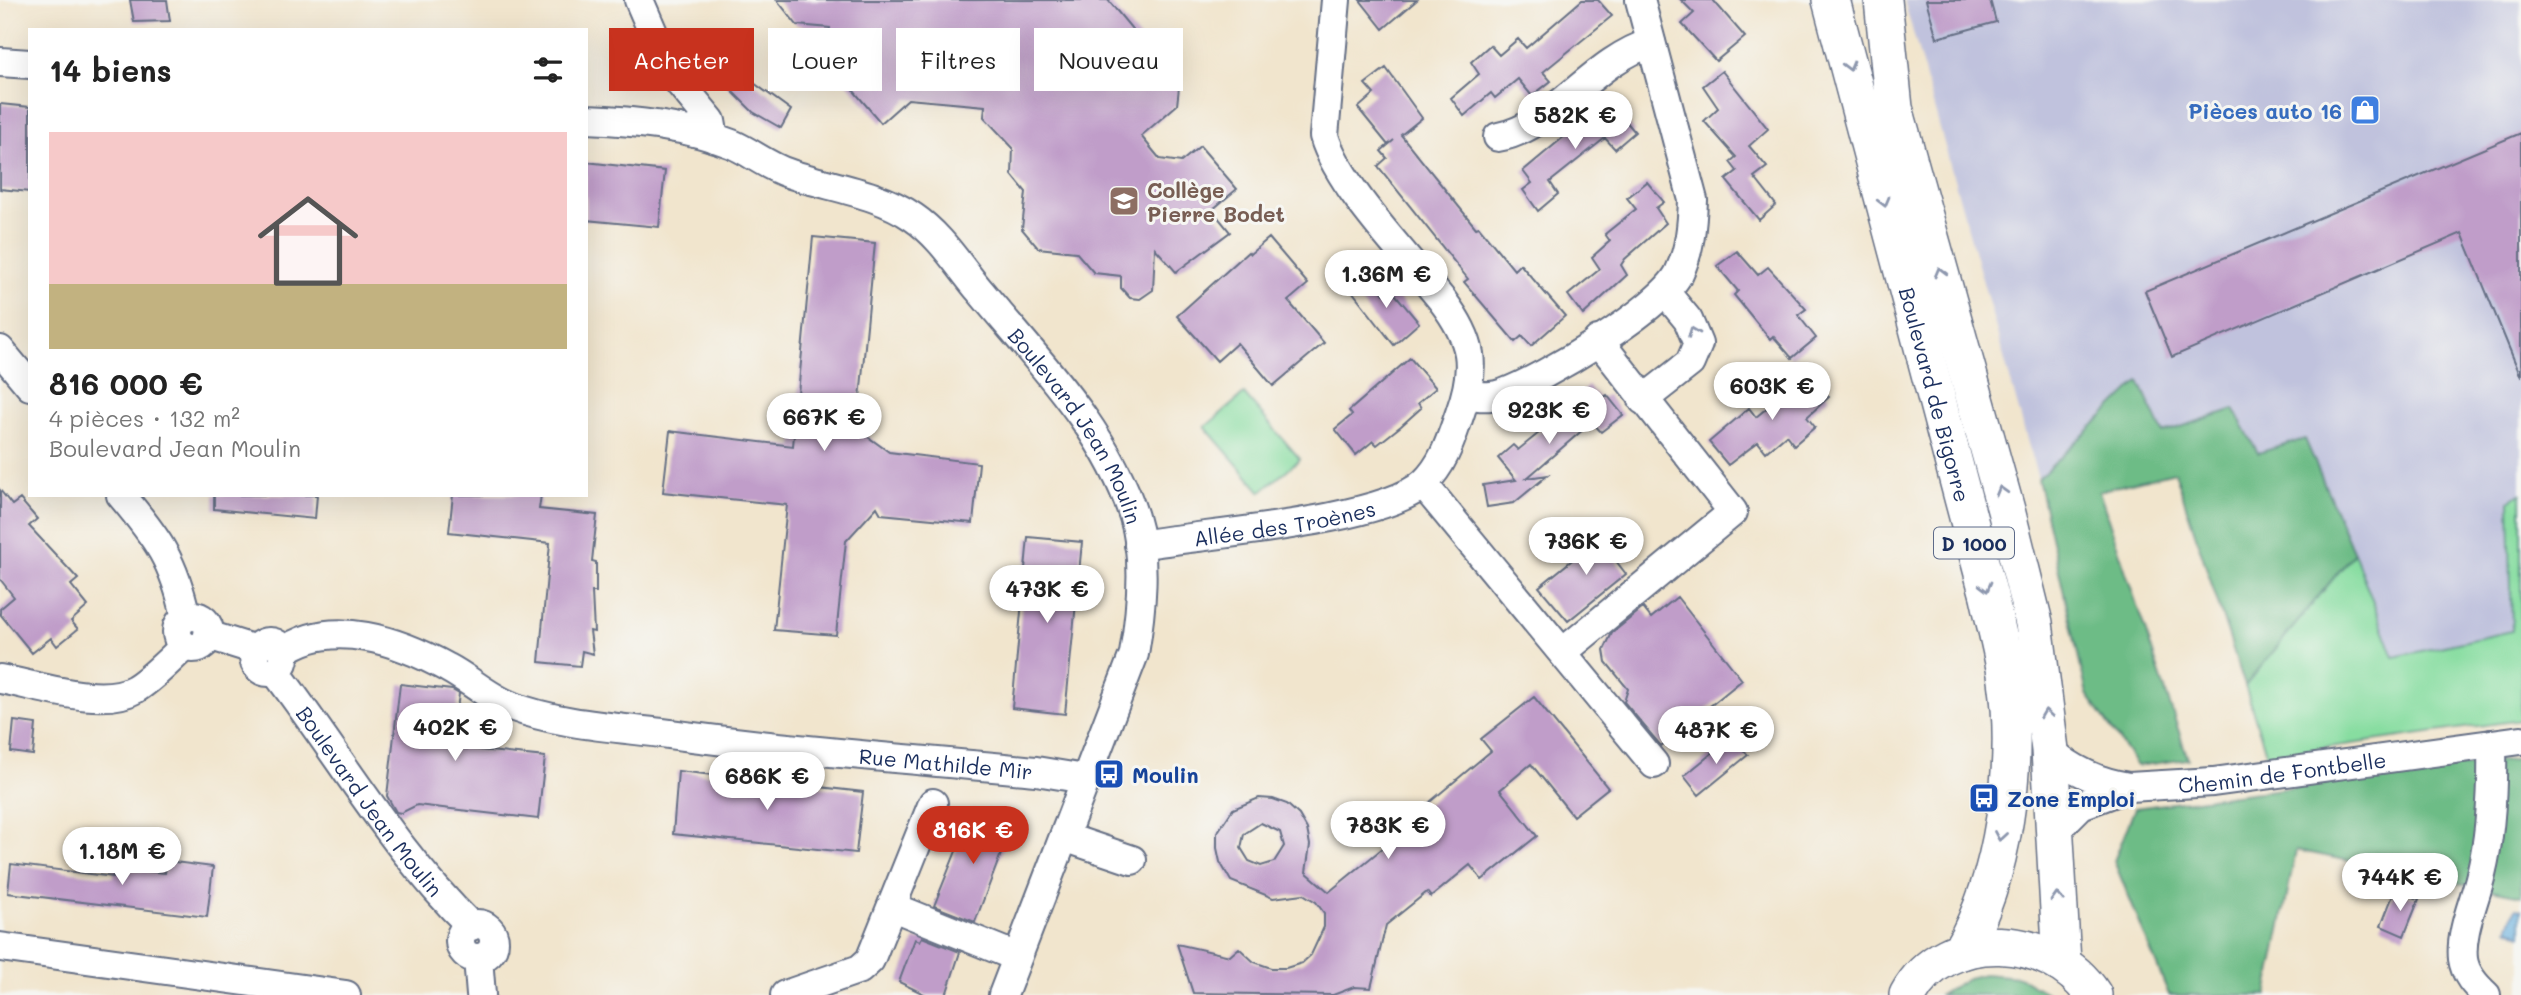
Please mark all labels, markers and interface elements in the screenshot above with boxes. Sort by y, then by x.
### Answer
chip: Acheter [609,28,754,91]
chip: Louer [768,28,882,91]
chip: Filtres [896,28,1020,91]
chip: Nouveau [1034,28,1183,91]
text: 14 biens [49,50,172,90]
icon: filters [529,51,567,89]
one-way arrow [1841,60,1855,72]
pin: 582K € [1518,92,1632,151]
shop icon: Pièces auto 16 [2348,93,2382,127]
place label: Pièces auto 16 [2188,97,2342,124]
text: 582K € [1534,99,1616,129]
place label: Collège Pierre Bodet [1147,176,1285,227]
icon: home [245,178,371,304]
school or university icon: Collège Pierre Bodet [1107,184,1141,218]
one-way arrow [1876,195,1891,207]
pin: 1.36M € [1321,250,1451,310]
text: 1.36M € [1341,258,1431,288]
one-way arrow [1934,266,1948,278]
street label: Boulevard de Bigorre [1894,284,1977,505]
street label: Boulevard Jean Moulin [1003,322,1149,527]
one-way arrow [1687,326,1701,339]
pin: 603K € [1715,362,1829,422]
text: 816 000 € [49,363,203,403]
text: 603K € [1730,370,1814,400]
pin: 923K € [1492,386,1606,446]
pin: 667K € [767,393,881,453]
text: 923K € [1508,394,1590,424]
text: 667K € [783,401,865,431]
text: 4 pièces · 132 m² [49,403,240,433]
text: Boulevard Jean Moulin [49,433,301,463]
one-way arrow [1995,485,2009,497]
street label: Allée des Troènes [1192,493,1378,551]
pin: 736K € [1529,518,1643,577]
text: 736K € [1545,525,1627,555]
road number: D 1000 [1934,528,2014,558]
pin: 473K € [990,566,1104,625]
text: 473K € [1005,573,1089,603]
one-way arrow [1978,581,1992,593]
street label: Boulevard Jean Moulin [291,700,449,902]
pin: 402K € [398,704,512,763]
pin: 487K € [1659,706,1773,766]
one-way arrow [2039,708,2054,720]
text: 402K € [413,711,497,741]
text: 487K € [1674,714,1758,744]
street label: Rue Mathilde Mir [858,741,1034,784]
street label: Chemin de Fontbelle [2177,745,2388,798]
pin: 686K € [710,752,824,812]
bus stop icon: Moulin [1092,757,1126,791]
text: 686K € [725,760,809,790]
place label: Moulin [1132,761,1199,788]
bus stop icon: Zone Emploi [1967,781,2001,815]
place label: Zone Emploi [2007,785,2136,812]
pin: 783K € [1331,802,1445,861]
pin: 816K € [916,806,1030,866]
text: 783K € [1347,809,1429,839]
text: 816K € [933,814,1013,844]
pin: 1.18M € [57,828,187,887]
one-way arrow [1993,831,2008,842]
text: 1.18M € [78,835,166,865]
pin: 744K € [2343,853,2457,913]
text: 744K € [2358,861,2442,891]
one-way arrow [2050,891,2065,902]

